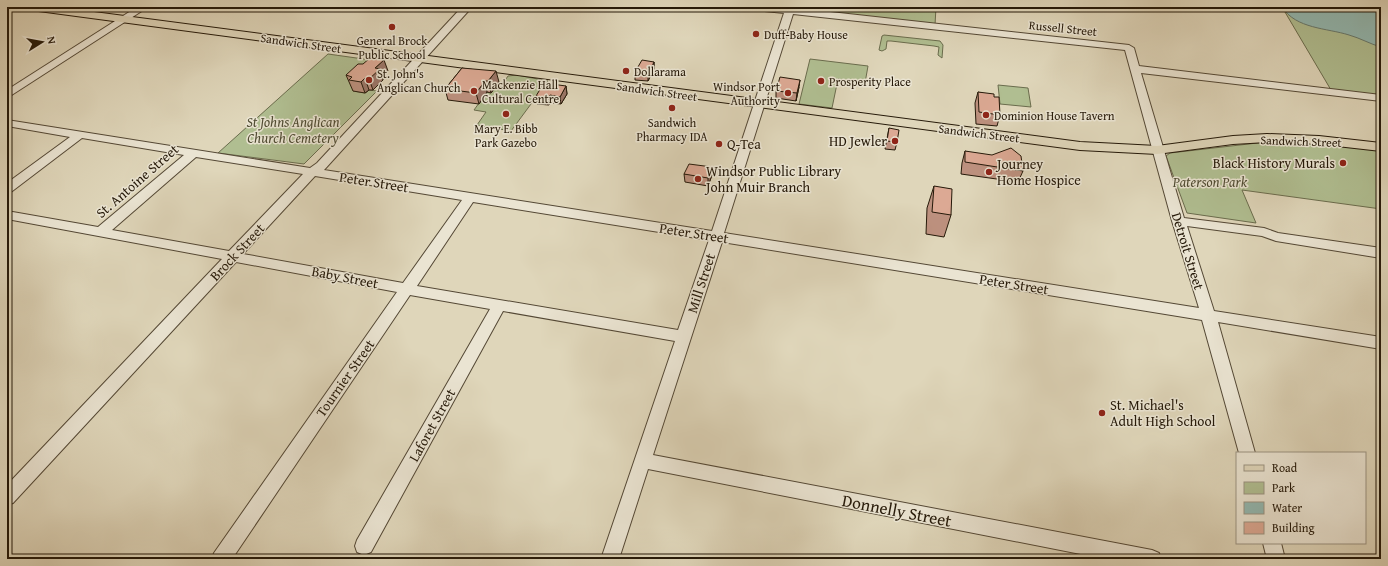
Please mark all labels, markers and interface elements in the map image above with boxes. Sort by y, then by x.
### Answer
street label: Russell Street [1028,16,1099,40]
north arrow [22,22,62,62]
marker: General Brock Public School [387,22,397,32]
place label: Duff-Baby House [764,26,848,43]
street label: Sandwich Street [259,29,343,57]
marker: Duff-Baby House [751,29,761,39]
place label: General Brock Public School [357,32,428,63]
text: N [43,35,60,46]
place label: Dollarama [634,63,686,80]
place label: St. John's Anglican Church [377,65,461,96]
marker: Dollarama [621,66,631,76]
place label: Prosperity Place [829,73,911,90]
marker: St. John's Anglican Church [364,75,374,85]
place label: Mackenzie Hall Cultural Centre [482,76,560,107]
marker: Prosperity Place [816,76,826,86]
street label: Sandwich Street [615,77,699,105]
place label: Windsor Port Authority [713,78,781,109]
marker: Mackenzie Hall Cultural Centre [469,86,479,96]
marker: Windsor Port Authority [783,88,793,98]
marker: Sandwich Pharmacy IDA [667,103,677,113]
place label: Dominion House Tavern [994,107,1115,124]
marker: Mary E. Bibb Park Gazebo [501,109,511,119]
marker: Dominion House Tavern [981,110,991,120]
park label: St Johns Anglican Church Cemetery [246,112,340,148]
place label: Sandwich Pharmacy IDA [636,114,708,145]
place label: Mary E. Bibb Park Gazebo [474,120,538,151]
street label: Sandwich Street [938,120,1021,146]
place label: HD Jewler [829,131,887,151]
street label: Sandwich Street [1260,131,1343,151]
place label: Q-Tea [727,134,761,154]
marker: HD Jewler [890,136,900,146]
street label: St. Antoine Street [91,139,183,223]
marker: Q-Tea [714,139,724,149]
place label: Black History Murals [1213,153,1335,173]
place label: Journey Home Hospice [995,154,1081,190]
marker: Black History Murals [1338,158,1348,168]
place label: Windsor Public Library John Muir Branch [704,161,841,197]
street label: Peter Street [338,167,410,197]
marker: Journey Home Hospice [984,167,994,177]
park label: Paterson Park [1172,172,1248,192]
marker: Windsor Public Library John Muir Branch [693,174,703,184]
street label: Detroit Street [1167,210,1209,292]
street label: Peter Street [658,218,730,248]
street label: Brock Street [205,219,269,285]
street label: Mill Street [682,250,720,315]
street label: Baby Street [310,261,380,293]
street label: Peter Street [978,269,1050,299]
street label: Tournier Street [311,335,379,421]
street label: Laforet Street [404,385,460,465]
place label: St. Michael's Adult High School [1110,395,1216,431]
marker: St. Michael's Adult High School [1097,408,1107,418]
legend [1236,452,1366,544]
text: Road [1272,459,1298,476]
text: Park [1272,479,1296,496]
street label: Donnelly Street [840,487,954,533]
text: Water [1272,499,1302,516]
text: Building [1272,519,1315,536]

